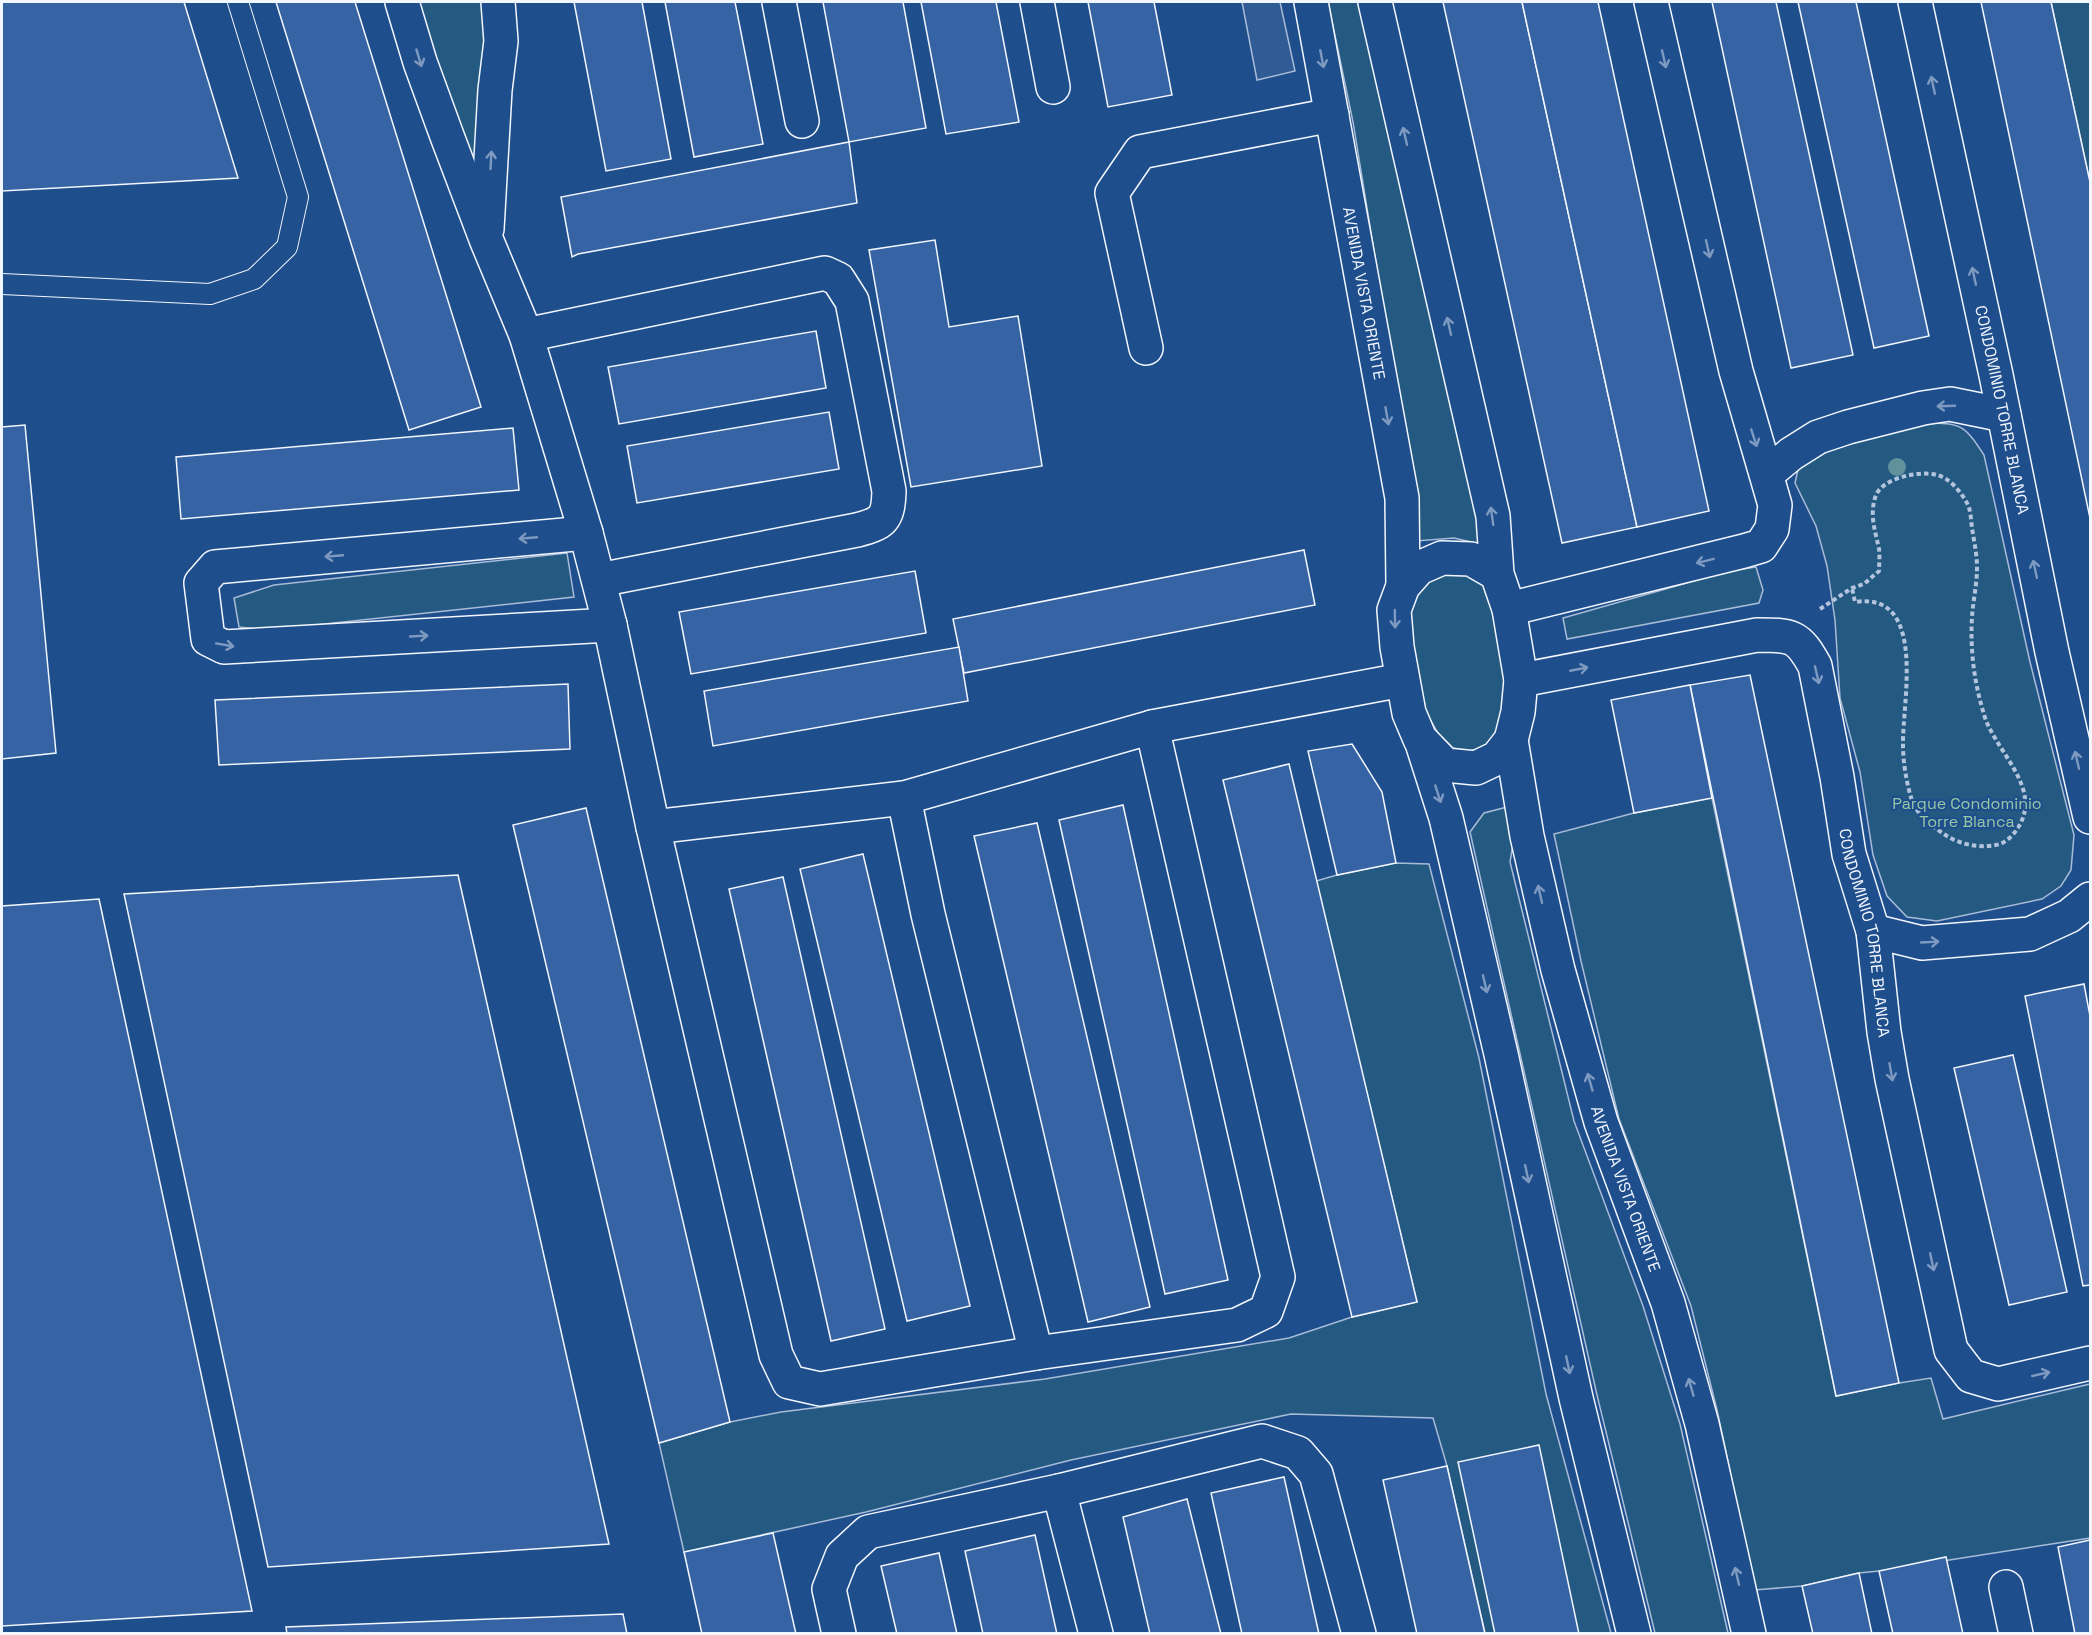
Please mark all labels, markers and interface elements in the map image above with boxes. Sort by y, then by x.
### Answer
one-way arrow [414,48,425,67]
one-way arrow [1659,48,1670,68]
one-way arrow [1316,49,1327,68]
one-way arrow [1927,76,1938,95]
one-way arrow [1399,127,1410,146]
one-way arrow [485,151,496,171]
street label: AVENIDA VISTA ORIENTE [1338,205,1391,381]
one-way arrow [1702,239,1714,258]
one-way arrow [1968,266,1980,285]
street label: CONDOMINIO TORRE BLANCA [1971,303,2034,516]
one-way arrow [1443,317,1454,336]
one-way arrow [1937,400,1956,412]
one-way arrow [1382,406,1393,425]
one-way arrow [1750,428,1761,447]
one-way arrow [1487,507,1498,526]
one-way arrow [519,533,539,544]
one-way arrow [325,551,345,562]
one-way arrow [1695,555,1714,567]
one-way arrow [2029,560,2040,580]
one-way arrow [1390,609,1401,628]
one-way arrow [409,630,429,641]
one-way arrow [215,639,234,650]
one-way arrow [1569,663,1588,674]
one-way arrow [1811,665,1823,684]
one-way arrow [2071,751,2083,770]
one-way arrow [1434,784,1445,803]
park label: Parque Condominio Torre Blanca [1892,793,2042,832]
street label: CONDOMINIO TORRE BLANCA [1835,827,1895,1039]
one-way arrow [1534,885,1545,904]
one-way arrow [1919,936,1939,947]
one-way arrow [1479,974,1491,993]
one-way arrow [1886,1061,1897,1081]
one-way arrow [1584,1073,1595,1092]
street label: AVENIDA VISTA ORIENTE [1586,1103,1666,1275]
one-way arrow [1522,1164,1533,1183]
one-way arrow [1927,1252,1938,1272]
one-way arrow [1563,1355,1575,1374]
one-way arrow [2031,1368,2051,1379]
one-way arrow [1685,1378,1697,1397]
one-way arrow [1731,1567,1742,1586]

